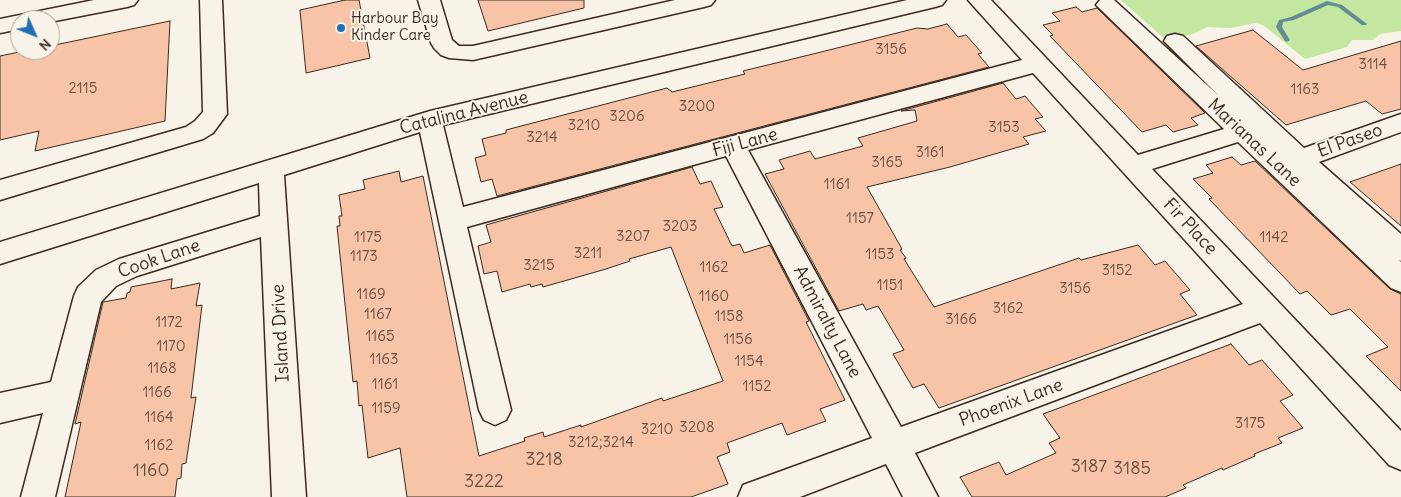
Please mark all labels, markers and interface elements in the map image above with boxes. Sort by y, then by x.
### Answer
north arrow [10,10,60,60]
place label: Harbour Bay Kinder Care [351,10,438,45]
marker: Harbour Bay Kinder Care [335,22,347,34]
text: N [35,35,55,54]
house number: 3156 [875,41,907,59]
house number: 3114 [1359,56,1387,74]
house number: 2115 [69,80,97,98]
house number: 1163 [1290,81,1320,99]
street label: Catalina Avenue [397,87,531,139]
street label: Marianas Lane [1203,94,1305,192]
house number: 3200 [679,98,715,116]
house number: 3206 [609,108,645,126]
house number: 3210 [568,117,600,135]
house number: 3153 [988,119,1020,137]
street label: El Paseo [1315,119,1385,163]
street label: Fiji Lane [710,124,780,162]
house number: 3214 [526,129,558,147]
house number: 3161 [916,144,944,162]
house number: 3165 [871,154,903,172]
house number: 1161 [824,176,850,194]
street label: Fir Place [1158,194,1222,260]
house number: 1157 [846,210,874,228]
house number: 3203 [662,218,698,236]
house number: 3207 [616,228,650,246]
house number: 1175 [354,229,382,247]
house number: 1142 [1260,229,1288,247]
street label: Cook Lane [115,235,203,283]
house number: 3211 [574,245,602,263]
house number: 1153 [865,246,895,264]
house number: 1173 [350,248,378,266]
house number: 3215 [523,257,555,275]
house number: 1162 [700,259,728,277]
street label: Admiralty Lane [788,262,866,382]
house number: 3152 [1101,262,1133,280]
house number: 1151 [877,277,903,295]
house number: 3156 [1059,280,1091,298]
street label: Island Drive [268,283,294,383]
house number: 1169 [356,286,386,304]
house number: 1160 [699,288,729,306]
house number: 3162 [992,300,1024,318]
house number: 1167 [364,306,392,324]
house number: 1158 [714,308,744,326]
house number: 3166 [945,311,977,329]
house number: 1172 [155,314,183,332]
house number: 1165 [365,328,395,346]
house number: 1156 [723,331,753,349]
house number: 1170 [156,338,186,356]
house number: 1163 [369,351,399,369]
house number: 1154 [734,353,764,371]
house number: 1168 [147,360,177,378]
street label: Phoenix Lane [956,374,1066,432]
house number: 1161 [372,376,398,394]
house number: 1152 [743,378,771,396]
house number: 1166 [142,384,172,402]
house number: 1159 [371,400,401,418]
house number: 1164 [144,409,174,427]
house number: 3175 [1235,415,1265,433]
house number: 3208 [679,419,715,437]
house number: 3210 [641,421,673,439]
house number: 3212;3214 [568,434,634,452]
house number: 1162 [145,437,173,455]
house number: 3218 [525,449,563,471]
house number: 3187 [1071,456,1107,478]
house number: 3185 [1113,458,1151,480]
house number: 1160 [133,460,169,482]
house number: 3222 [464,471,504,493]

